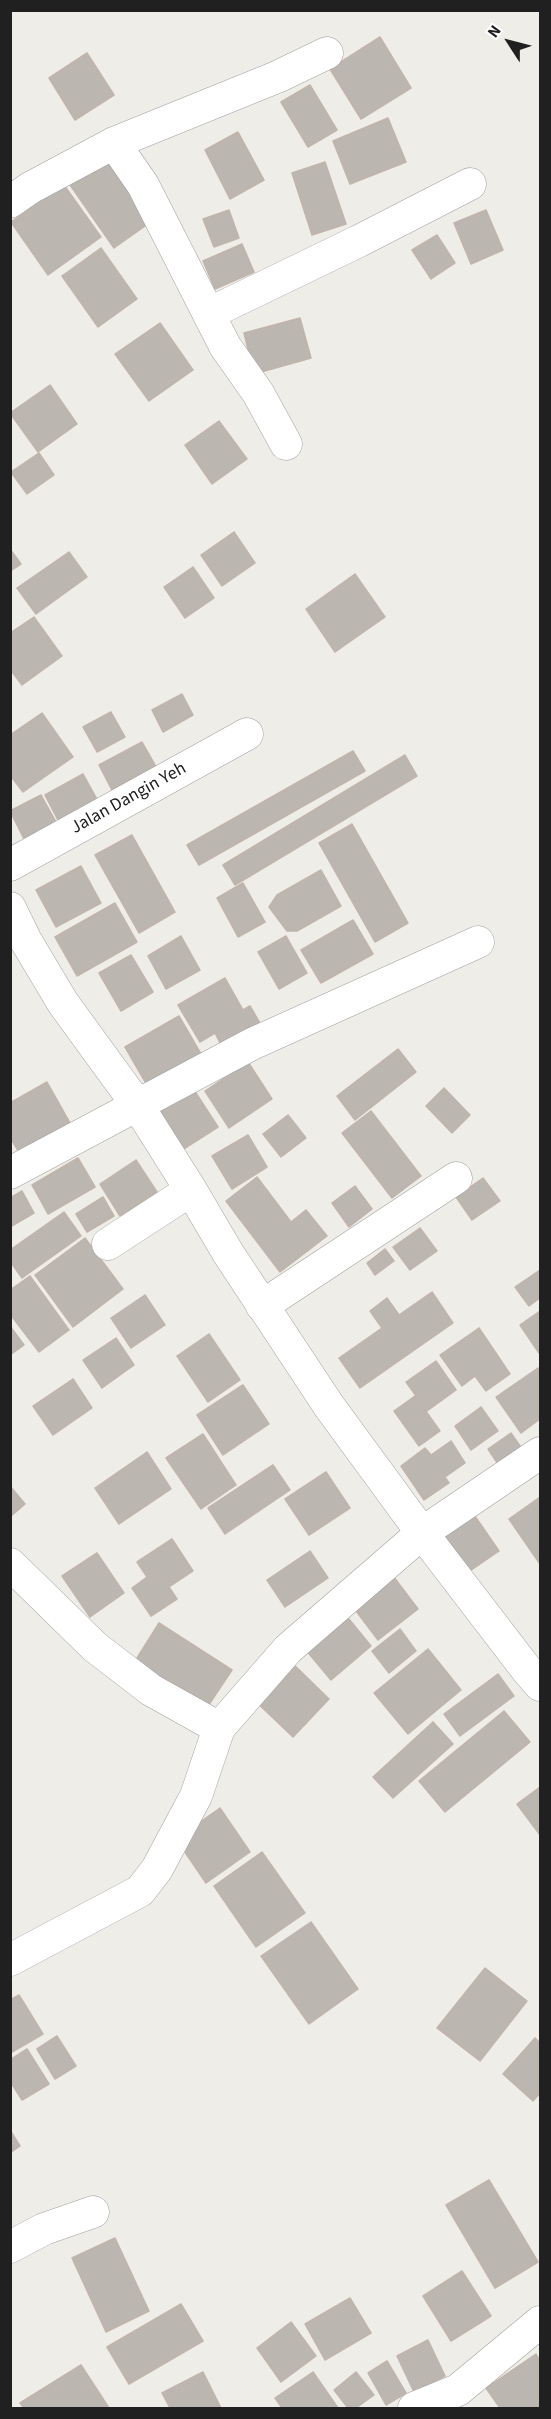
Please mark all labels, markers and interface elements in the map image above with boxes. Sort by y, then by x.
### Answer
north arrow [479,12,539,72]
text: N [482,21,506,42]
street label: Jalan Dangin Yeh [68,758,190,840]

